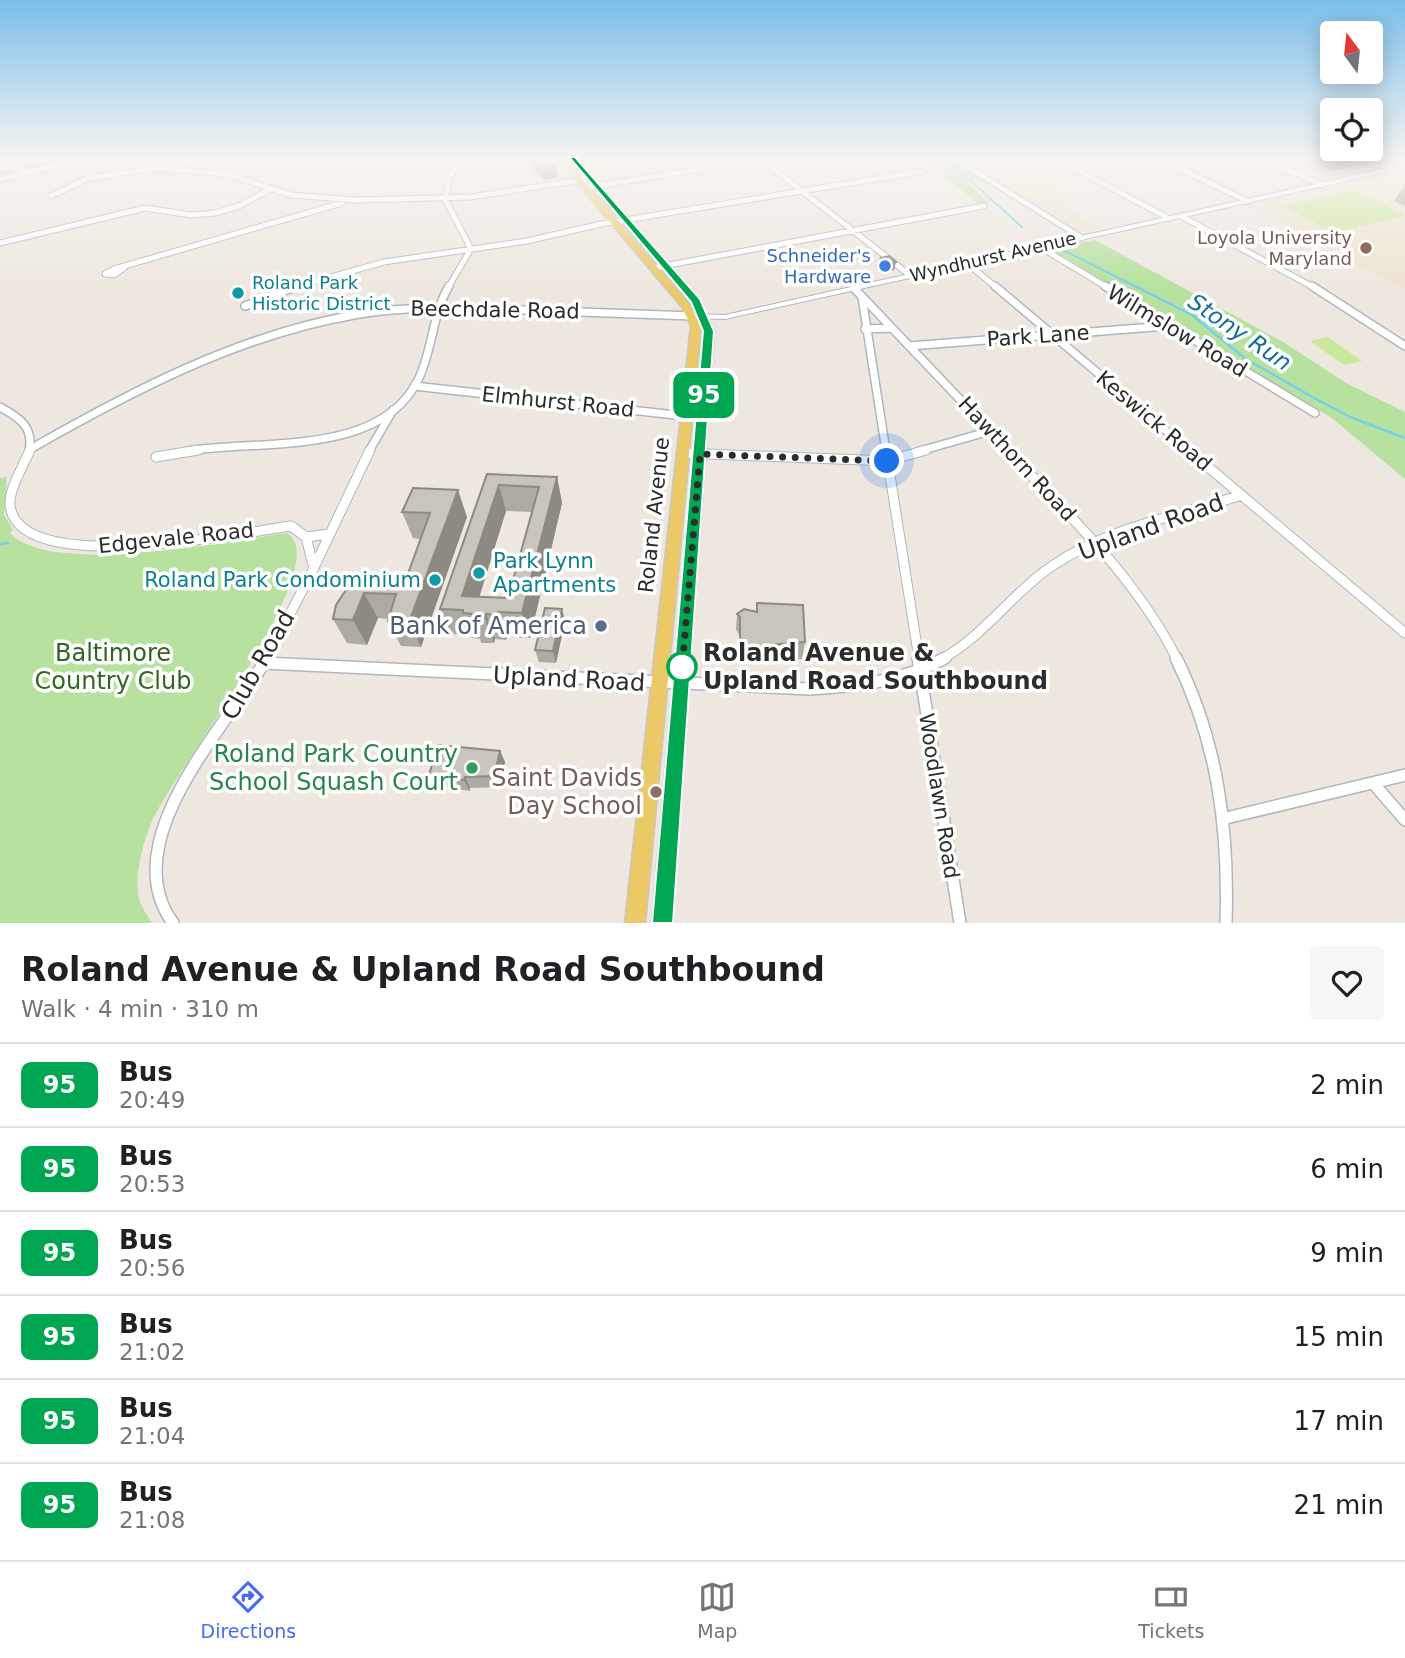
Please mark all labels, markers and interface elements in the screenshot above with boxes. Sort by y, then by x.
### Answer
north arrow [1320,21,1382,84]
map controls [1320,21,1383,161]
button: locate [1320,98,1383,161]
street label: Wyndhurst Avenue [908,227,1078,286]
place label: Loyola University Maryland [1197,227,1352,269]
marker: Loyola University Maryland [1358,240,1374,256]
place label: Schneider's Hardware [767,245,871,287]
marker: Schneider's Hardware [877,258,893,274]
place label: Roland Park Historic District [252,272,391,314]
street label: Wilmslow Road [1103,280,1251,382]
marker: Roland Park Historic District [230,285,246,301]
water label: Stony Run [1184,288,1296,376]
street label: Beechdale Road [410,297,580,323]
street label: Park Lane [986,320,1090,352]
street label: Keswick Road [1092,366,1216,476]
line badge: 95 [672,372,736,418]
text: 95 [687,381,721,409]
street label: Elmhurst Road [480,382,636,422]
street label: Hawthorn Road [953,392,1081,526]
street label: Roland Avenue [634,436,674,594]
your location [869,443,904,478]
street label: Upland Road [1075,488,1227,566]
street label: Edgevale Road [97,518,255,558]
place label: Park Lynn Apartments [493,549,616,597]
marker: Park Lynn Apartments [471,565,487,581]
place label: Roland Park Condominium [144,568,421,592]
marker: Roland Park Condominium [427,572,443,588]
street label: Club Road [215,605,301,725]
place label: Bank of America [389,612,587,640]
marker: Bank of America [593,618,609,634]
park label: Baltimore Country Club [35,639,191,695]
place label: Roland Avenue & Upland Road Southbound [703,639,1048,695]
marker: Roland Avenue & Upland Road Southbound [667,652,697,682]
street label: Upland Road [492,661,646,697]
street label: Woodlawn Road [914,712,964,880]
place label: Roland Park Country School Squash Court [209,740,458,796]
marker: Roland Park Country School Squash Court [464,760,480,776]
place label: Saint Davids Day School [491,764,642,820]
marker: Saint Davids Day School [648,784,664,800]
button: heart [1310,946,1384,1020]
text: Roland Avenue & Upland Road Southbound [21,950,825,989]
text: Walk · 4 min · 310 m [21,996,259,1022]
text: Bus [119,1057,173,1087]
text: 2 min [1310,1070,1384,1100]
text: 95 [43,1071,76,1099]
text: 20:49 [119,1087,185,1113]
text: Bus [119,1141,173,1171]
text: 6 min [1310,1154,1384,1184]
text: 95 [43,1155,76,1183]
text: 20:53 [119,1171,185,1197]
text: Bus [119,1225,173,1255]
text: 9 min [1310,1238,1384,1268]
text: 95 [43,1239,76,1267]
text: 20:56 [119,1255,185,1281]
text: Bus [119,1309,173,1339]
text: 15 min [1294,1322,1384,1352]
text: 95 [43,1323,76,1351]
text: 21:02 [119,1339,185,1365]
text: Bus [119,1393,173,1423]
text: 17 min [1294,1406,1384,1436]
text: 95 [43,1407,76,1435]
text: 21:04 [119,1423,185,1449]
text: Bus [119,1477,173,1507]
text: 21 min [1294,1490,1384,1520]
text: 95 [43,1491,76,1519]
text: 21:08 [119,1507,185,1533]
tab: Directions [201,1578,296,1642]
tab: Map [697,1578,737,1642]
tab: Tickets [1138,1578,1204,1642]

